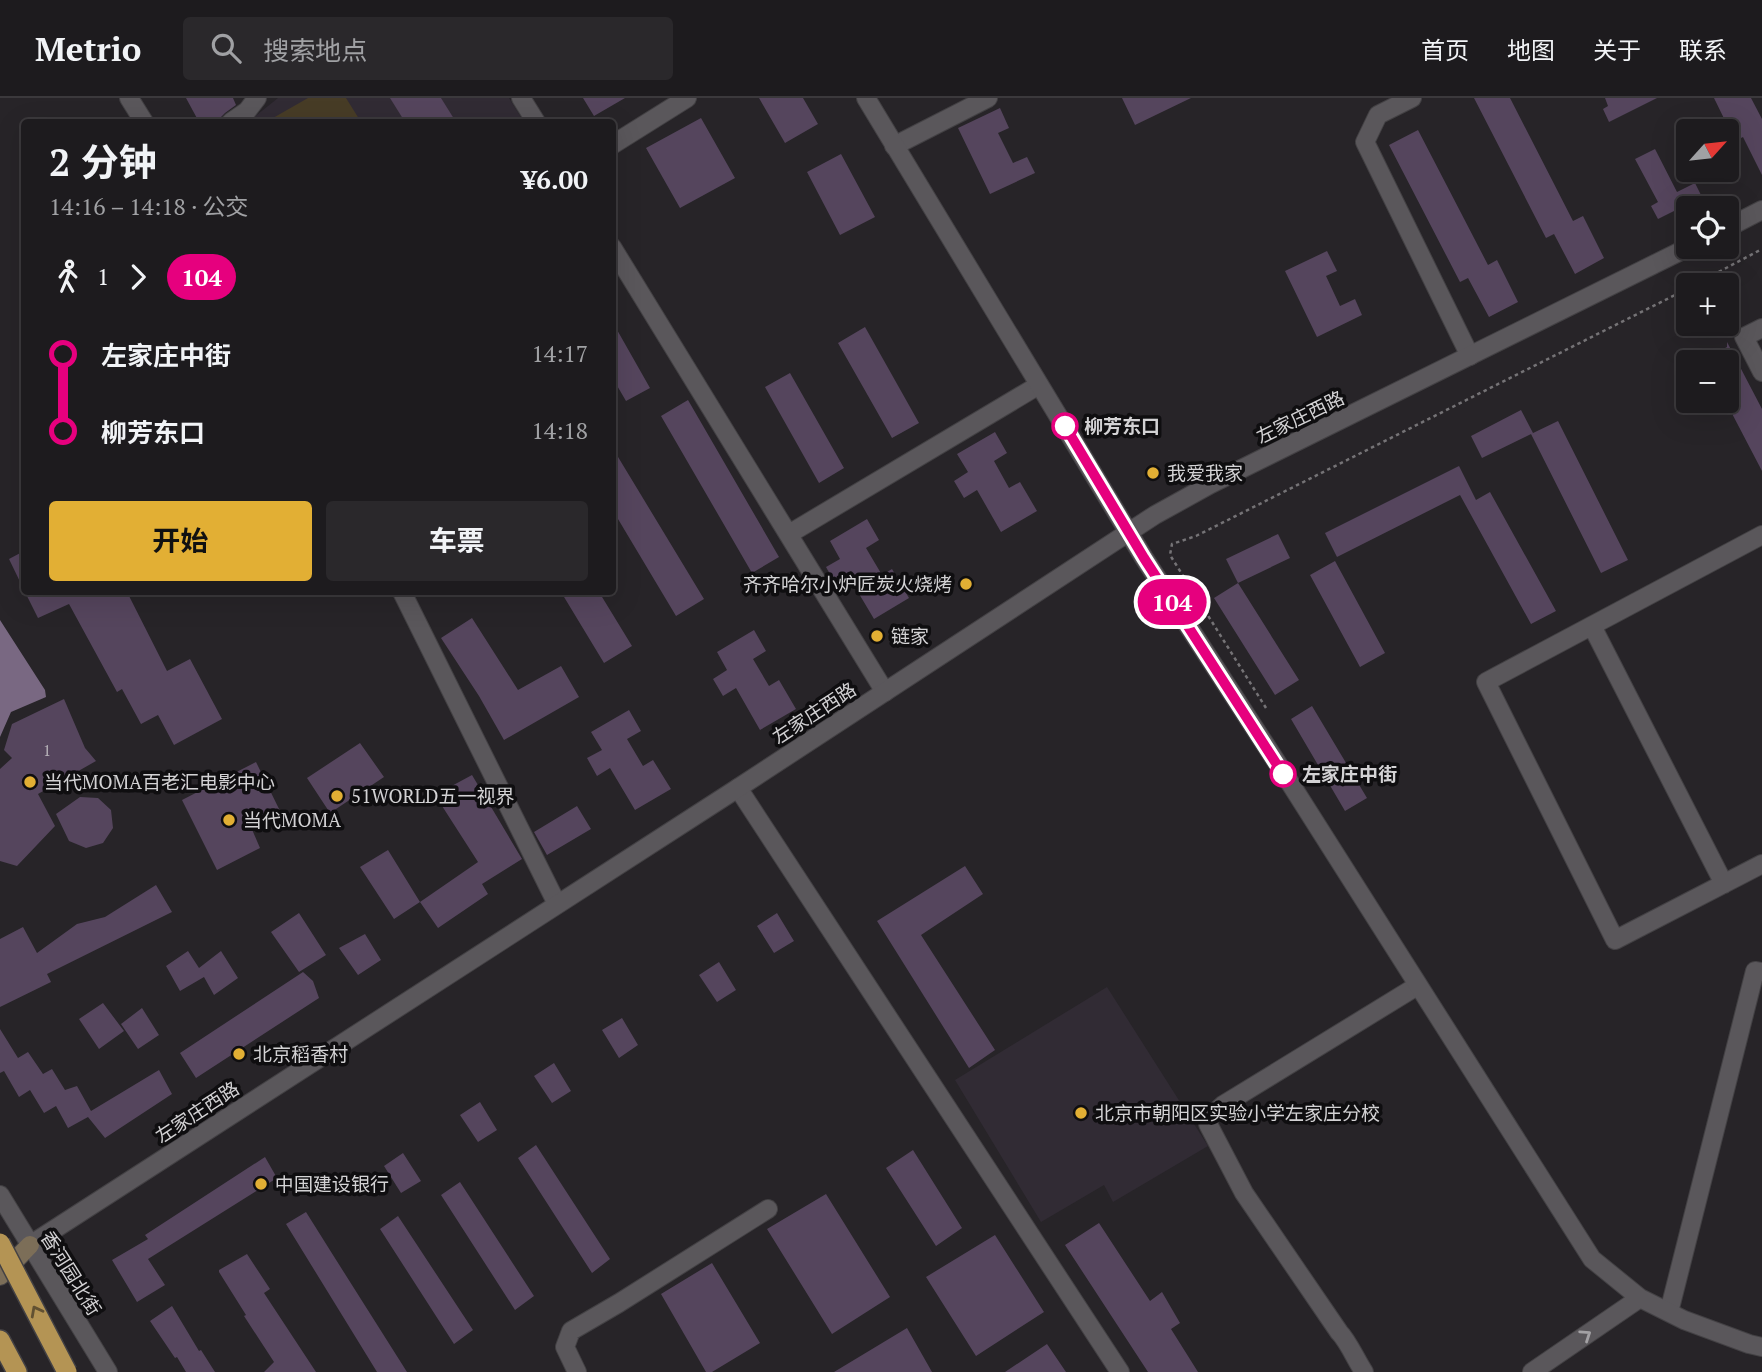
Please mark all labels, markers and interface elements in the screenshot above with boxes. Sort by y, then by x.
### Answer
search box [183,17,673,80]
text: Metrio [35,27,141,70]
icon: search [207,29,245,67]
text: 搜索地点 [263,33,367,67]
text: 首页 [1421,34,1469,66]
text: 地图 [1507,34,1555,66]
text: 关于 [1593,34,1641,66]
text: 联系 [1679,34,1727,66]
north arrow [1676,119,1740,182]
map controls [1676,119,1739,413]
text: 2 分钟 [49,137,157,187]
text: ¥6.00 [522,162,588,196]
text: 14:16 – 14:18 · 公交 [49,191,249,222]
button: locate [1676,196,1739,259]
icon: walk [49,258,87,296]
icon: forward [119,258,157,296]
text: 1 [97,261,109,292]
text: 104 [181,261,222,293]
button: + [1676,273,1739,336]
text: 左家庄中街 [101,338,231,372]
text: 14:17 [531,338,588,369]
button: − [1676,350,1739,413]
street label: 左家庄西路 [1252,384,1348,449]
marker: 柳芳东口 [1052,413,1078,439]
place label: 柳芳东口 [1084,413,1160,438]
text: 柳芳东口 [101,415,205,449]
text: 14:18 [531,415,588,446]
place label: 我爱我家 [1167,460,1243,485]
marker: 我爱我家 [1145,465,1161,481]
button: 开始 [49,501,312,581]
button: 车票 [326,501,588,581]
place label: 齐齐哈尔小炉匠炭火烧烤 [743,571,952,596]
marker: 齐齐哈尔小炉匠炭火烧烤 [958,576,974,592]
line badge: 104 [1132,579,1212,625]
text: 104 [1152,586,1192,618]
place label: 链家 [891,623,929,648]
marker: 链家 [869,628,885,644]
street label: 左家庄西路 [767,676,860,749]
house number: 1 [43,739,51,761]
marker: 左家庄中街 [1270,761,1296,787]
place label: 左家庄中街 [1302,761,1397,786]
place label: 当代MOMA百老汇电影中心 [44,769,275,794]
marker: 当代MOMA百老汇电影中心 [22,774,38,790]
place label: 51WORLD五一视界 [351,783,514,808]
marker: 51WORLD五一视界 [329,788,345,804]
place label: 当代MOMA [243,807,341,832]
marker: 当代MOMA [221,812,237,828]
place label: 北京稻香村 [253,1041,348,1066]
marker: 北京稻香村 [231,1046,247,1062]
street label: 左家庄西路 [150,1075,243,1148]
place label: 北京市朝阳区实验小学左家庄分校 [1095,1100,1380,1125]
marker: 北京市朝阳区实验小学左家庄分校 [1073,1105,1089,1121]
place label: 中国建设银行 [275,1171,389,1196]
marker: 中国建设银行 [253,1176,269,1192]
street label: 香河园北街 [36,1226,107,1320]
one-way arrow [31,1306,44,1319]
one-way arrow [1578,1331,1591,1343]

